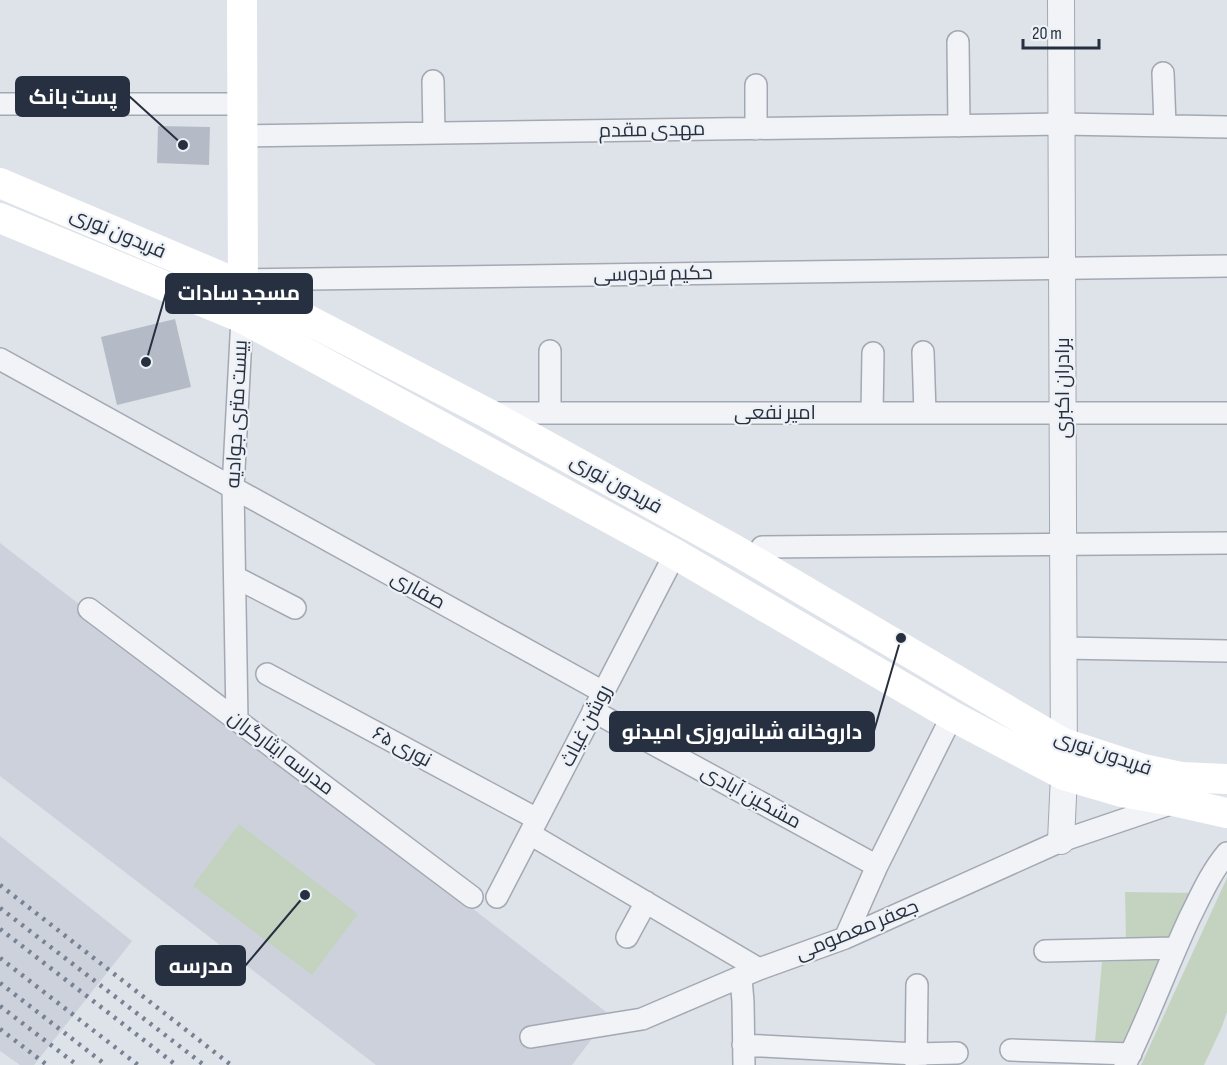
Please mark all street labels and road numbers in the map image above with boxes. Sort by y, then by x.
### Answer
street label: مهدی مقدم [598,117,706,144]
street label: فریدون نوری [67,202,169,264]
street label: حکیم فردوسی [593,261,713,288]
street label: برادران اکبری [1051,337,1075,439]
street label: بیست متری جوادیه [221,339,253,489]
street label: امیر نفعی [734,401,816,425]
street label: فریدون نوری [566,449,666,519]
street label: صفاری [387,565,449,615]
street label: روشن غیاث [555,681,617,771]
street label: مدرسه ایثارگران [223,705,339,801]
street label: نوری ۶۵ [368,721,436,773]
street label: فریدون نوری [1051,725,1155,781]
street label: مشکین آبادی [697,760,805,834]
street label: جعفر معصومی [792,894,922,966]

